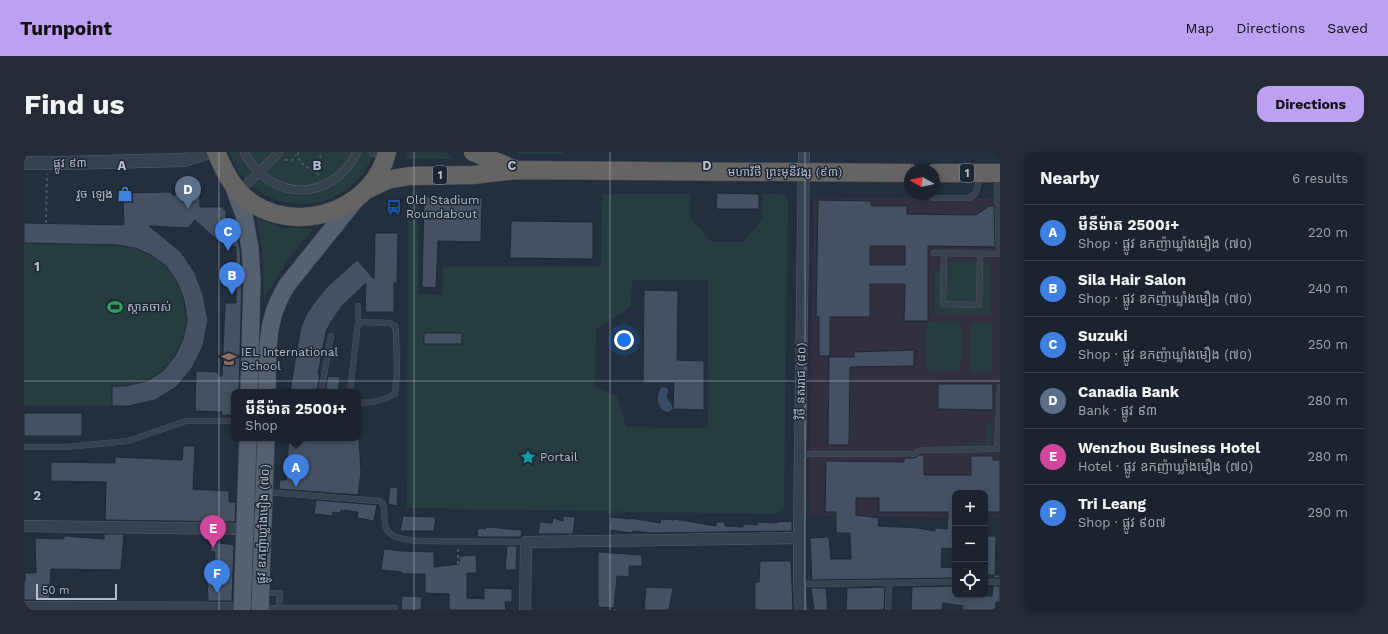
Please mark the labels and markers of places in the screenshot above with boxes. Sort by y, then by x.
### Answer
pin: D [175,176,201,209]
shop icon: វួច ឡេង [116,185,134,203]
place label: វួច ឡេង [76,187,113,201]
place label: Old Stadium Roundabout [406,193,479,221]
bus stop icon: Old Stadium Roundabout [385,198,403,216]
pin: C [215,218,241,251]
pin: B [219,262,245,295]
sports icon: ស្ដាតចាស់ [106,298,124,316]
place label: ស្ដាតចាស់ [127,300,171,314]
place label: IEL International School [241,345,338,373]
school or university icon: IEL International School [220,350,238,368]
place icon: Portail [519,448,537,466]
place label: Portail [540,450,578,464]
pin: A [283,454,309,487]
pin: E [200,515,226,548]
pin: F [204,560,230,593]

